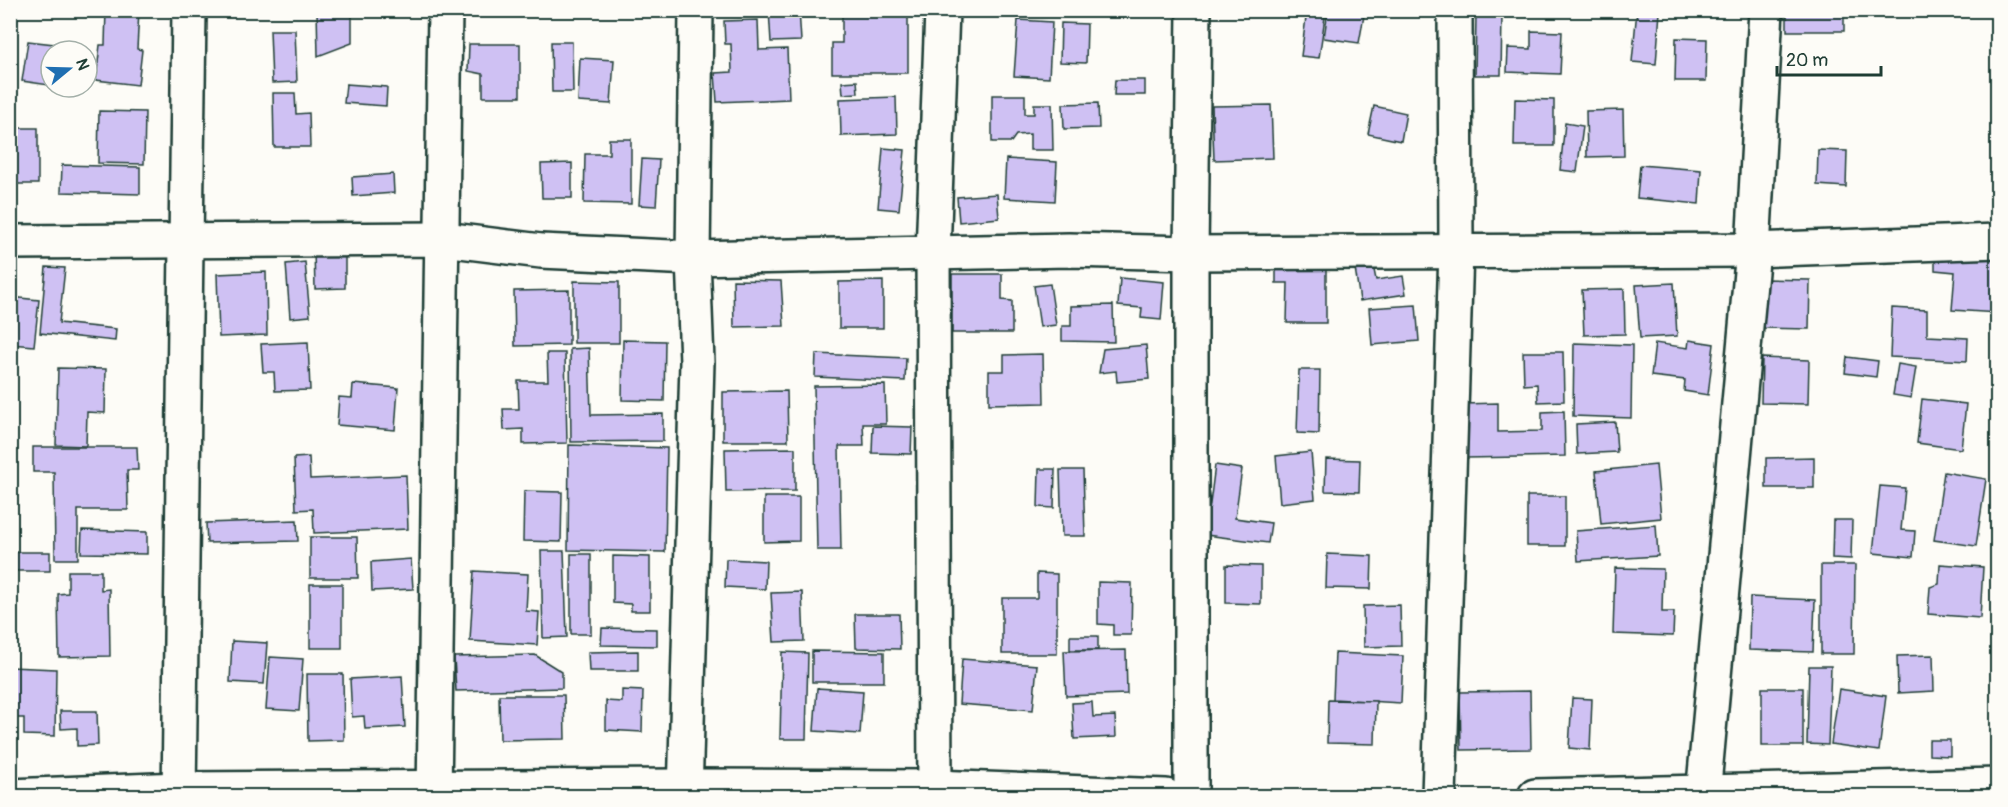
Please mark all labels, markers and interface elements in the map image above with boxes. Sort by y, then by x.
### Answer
north arrow [39,39,99,99]
scale bar [1777,39,1880,77]
text: 20 m [1786,49,1828,72]
text: N [71,56,94,73]

